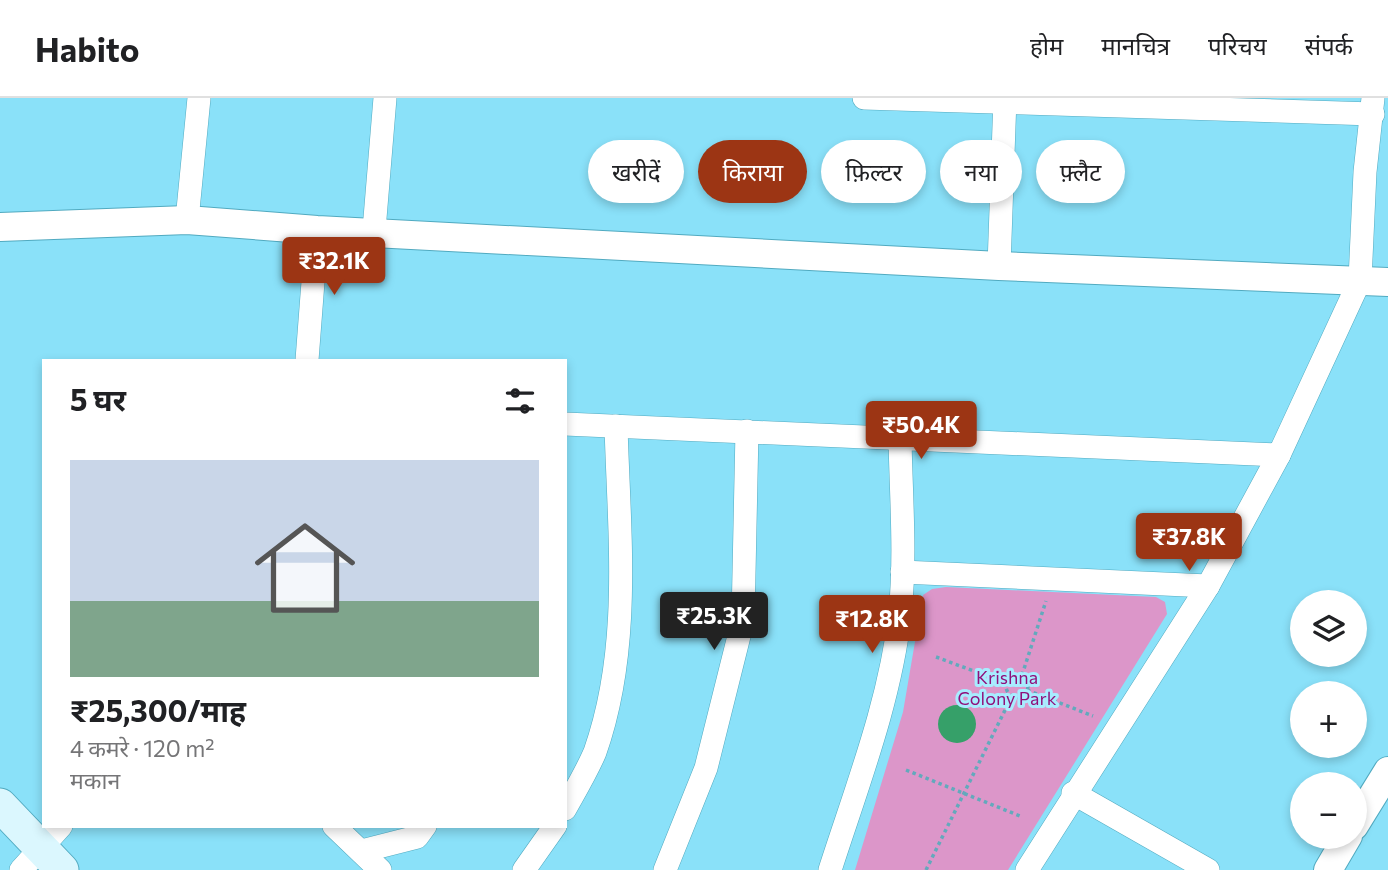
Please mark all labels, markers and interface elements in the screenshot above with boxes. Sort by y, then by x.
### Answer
text: Habito [35,28,139,69]
text: होम [1030,31,1063,60]
text: मानचित्र [1101,31,1170,60]
text: परिचय [1208,31,1267,60]
text: संपर्क [1305,31,1353,60]
chip: खरीदें [588,140,684,203]
chip: किराया [698,140,807,203]
chip: फ़िल्टर [821,140,926,203]
chip: नया [940,140,1022,203]
chip: फ़्लैट [1036,140,1125,203]
pin: ₹32.1K [277,238,391,297]
text: ₹32.1K [298,246,370,274]
text: 5 घर [70,380,126,417]
icon: filters [501,382,539,420]
pin: ₹50.4K [864,402,978,461]
text: ₹50.4K [882,410,960,438]
icon: home [242,505,368,631]
pin: ₹37.8K [1132,514,1246,573]
text: ₹37.8K [1152,522,1226,550]
map controls [1290,590,1367,849]
button: layers [1290,590,1367,667]
pin: ₹25.3K [657,592,771,652]
pin: ₹12.8K [815,596,929,655]
text: ₹25.3K [676,601,752,629]
text: ₹12.8K [835,604,909,632]
park label: Krishna Colony Park [958,666,1057,709]
button: + [1290,681,1367,758]
text: ₹25,300/माह [70,691,246,728]
text: 4 कमरे · 120 m² [70,734,215,762]
text: मकान [70,766,120,794]
button: − [1290,772,1367,849]

